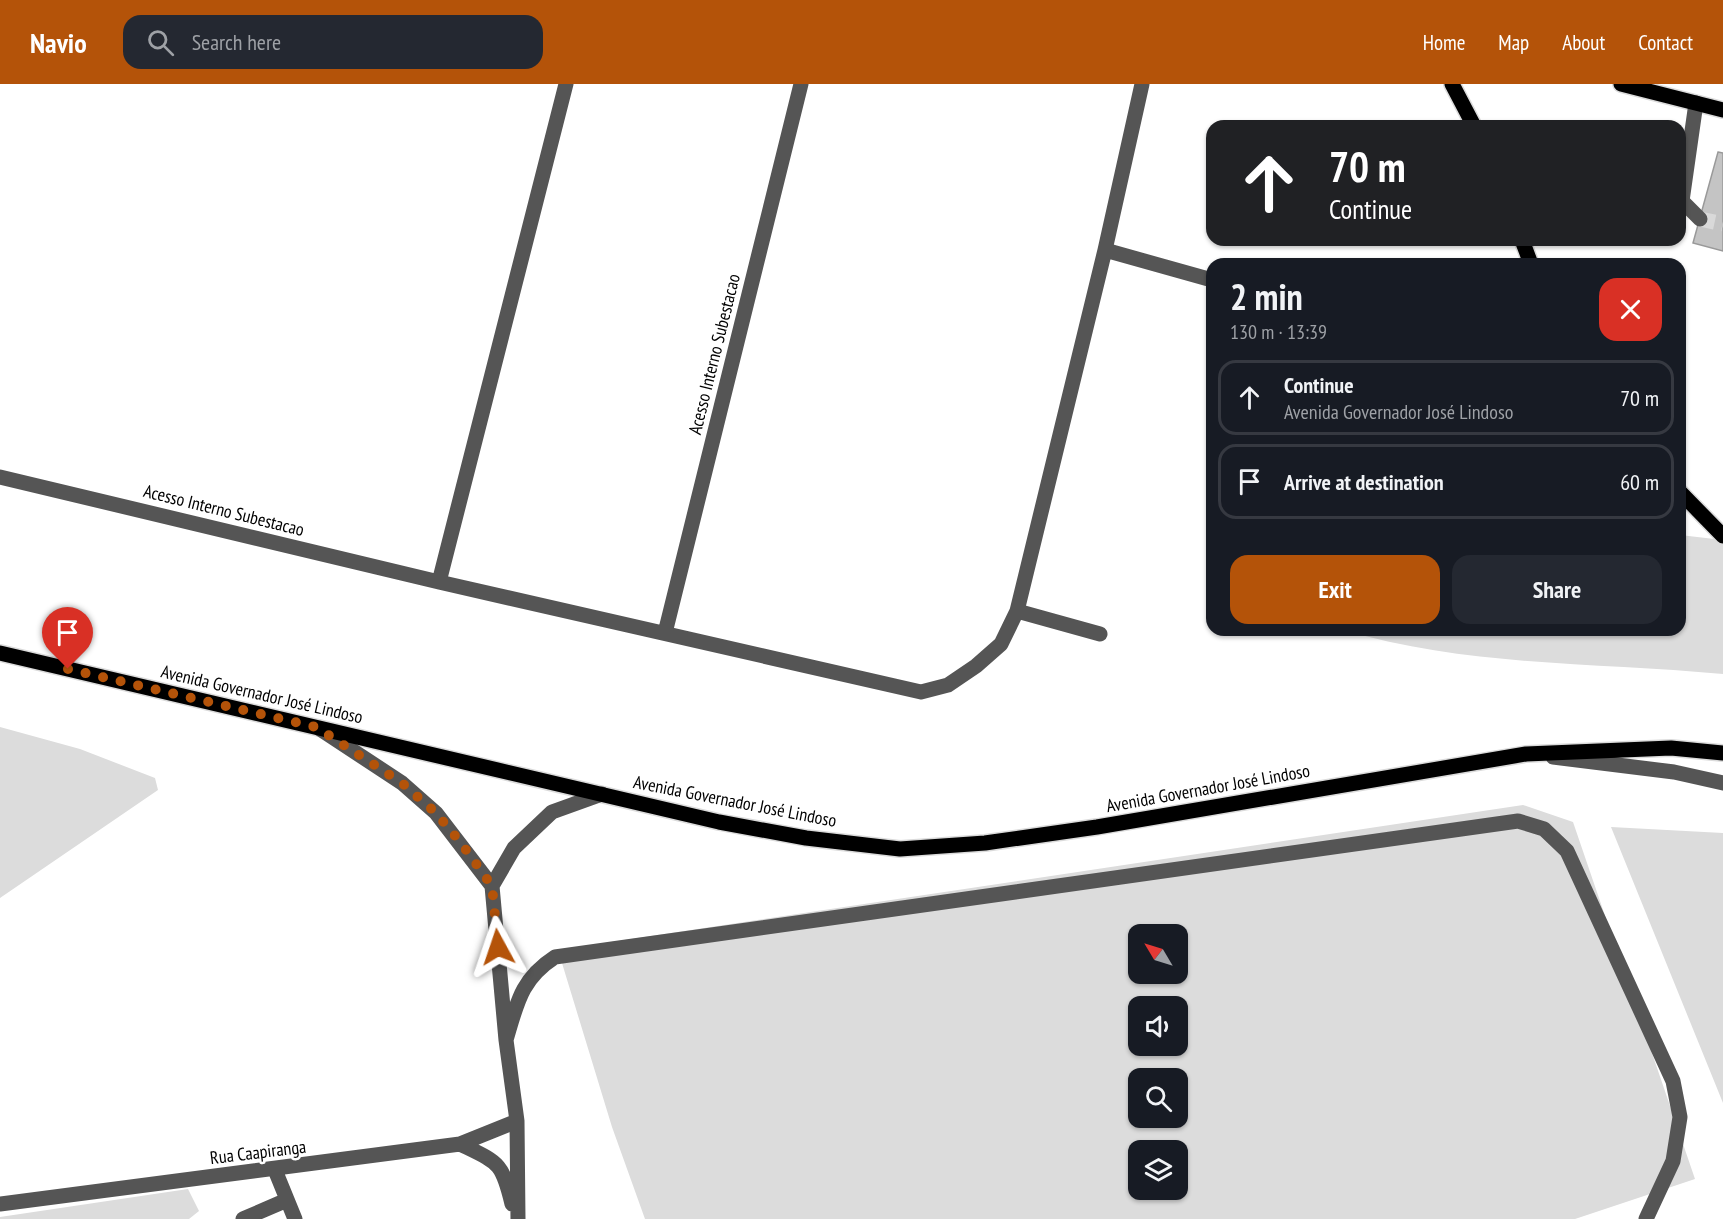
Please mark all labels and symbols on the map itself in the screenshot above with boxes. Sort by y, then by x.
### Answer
street label: Acesso Interno Subestacao [683,271,745,437]
street label: Acesso Interno Subestacao [141,479,307,541]
pin [42,607,93,669]
street label: Avenida Governador José Lindoso [159,660,365,728]
street label: Avenida Governador José Lindoso [1104,759,1312,817]
street label: Avenida Governador José Lindoso [632,770,839,832]
position arrow [466,915,530,979]
north arrow [1128,924,1188,984]
street label: Rua Caapiranga [209,1135,307,1169]

